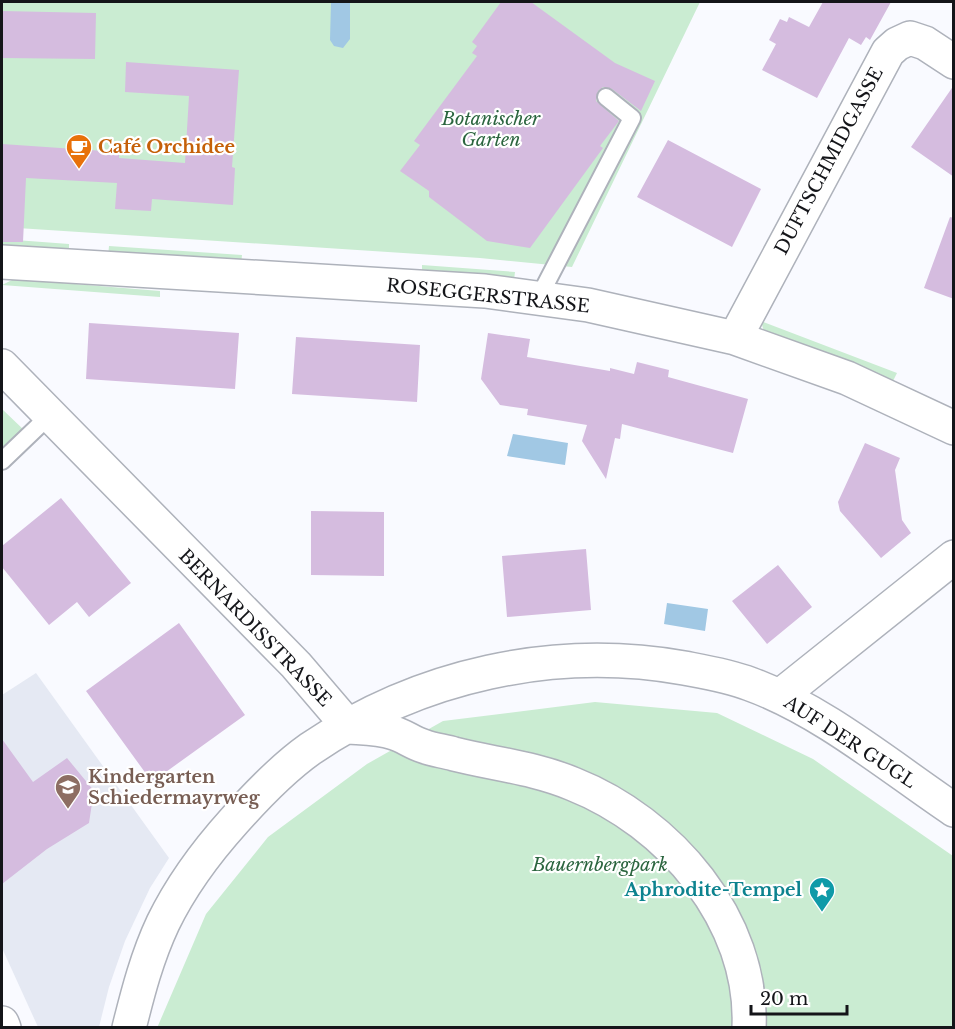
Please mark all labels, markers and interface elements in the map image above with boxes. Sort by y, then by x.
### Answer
street label: DUFTSCHMIDGASSE [770,64,888,258]
park label: Botanischer Garten [441,108,541,151]
cafe icon: Café Orchidee [64,132,94,170]
place label: Café Orchidee [98,136,235,158]
street label: ROSEGGERSTRASSE [385,274,591,318]
street label: BERNARDISSTRASSE [174,545,336,711]
street label: AUF DER GUGL [779,691,920,793]
place label: Kindergarten Schiedermayrweg [88,766,261,809]
school or university icon: Kindergarten Schiedermayrweg [53,772,83,810]
park label: Bauernbergpark [531,854,668,876]
place icon: Aphrodite-Tempel [807,875,837,913]
place label: Aphrodite-Tempel [624,879,803,901]
scale bar [751,978,847,1016]
text: 20 m [760,988,808,1010]

